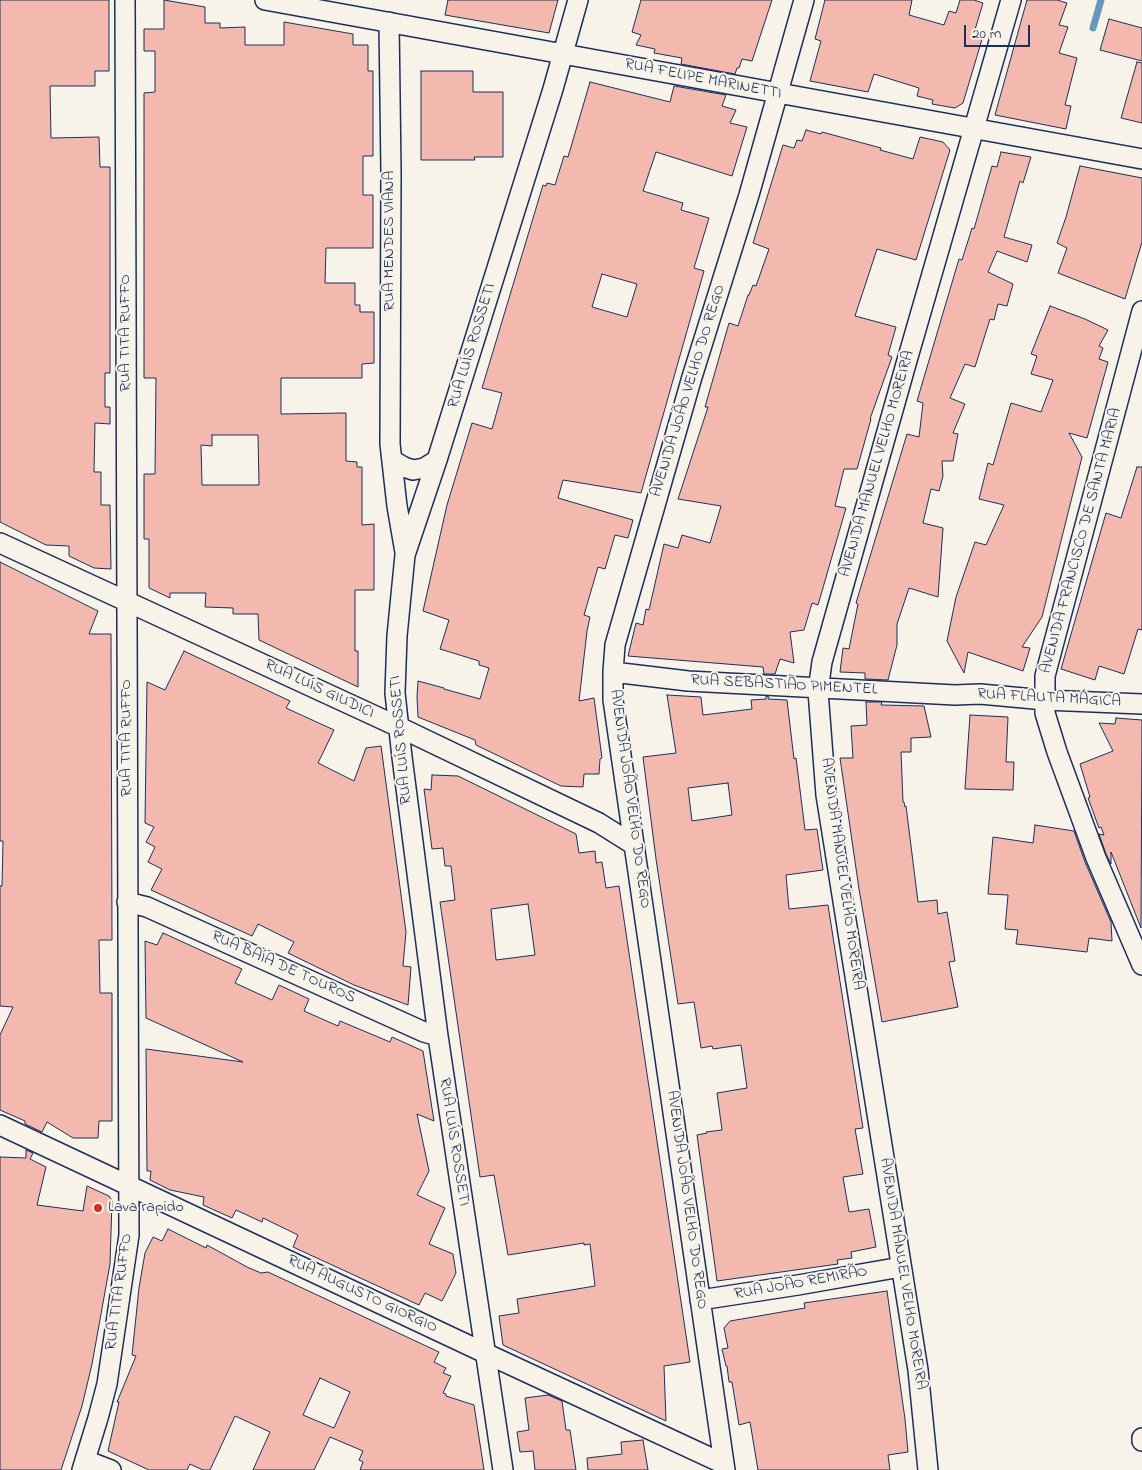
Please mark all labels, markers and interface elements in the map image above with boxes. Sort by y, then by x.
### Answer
scale bar [967,15,1033,47]
text: 20 m [972,23,1001,45]
street label: RUA FELIPE MARINETTI [623,55,783,105]
street label: RUA MENDES VIANA [380,171,400,311]
street label: RUA TITA RUFFO [116,274,136,392]
street label: RUA LUÍS ROSSETI [445,281,501,411]
street label: AVENIDA JOÃO VELHO DO REGO [648,283,730,499]
street label: AVENIDA MANUEL VELHO MOREIRA [836,349,920,579]
street label: AVENIDA FRANCISCO DE SANTA MARIA [1037,406,1127,676]
street label: RUA LUÍS GIUDICI [261,656,377,724]
street label: RUA SEBASTIÃO PIMENTEL [690,672,878,700]
street label: RUA LUÍS ROSSETI [387,675,417,805]
street label: RUA TITA RUFFO [117,679,137,797]
street label: RUA FLAUTA MÁGICA [977,686,1121,712]
street label: AVENIDA JOÃO VELHO DO REGO [604,688,654,910]
street label: AVENIDA MANUEL VELHO MOREIRA [815,757,867,991]
street label: RUA BAÍA DE TOUROS [208,927,358,1009]
street label: RUA LUÍS ROSSETI [433,1077,473,1207]
street label: AVENIDA JOÃO VELHO DO REGO [661,1089,711,1311]
street label: AVENIDA MANUEL VELHO MOREIRA [874,1157,930,1391]
place label: Lava rapido [108,1198,184,1218]
marker: Lava rapido [92,1202,104,1214]
street label: RUA TITA RUFFO [102,1232,138,1352]
street label: RUA AUGUSTO GIORGIO [284,1252,440,1338]
street label: RUA JOÃO REMIRÃO [733,1263,869,1305]

